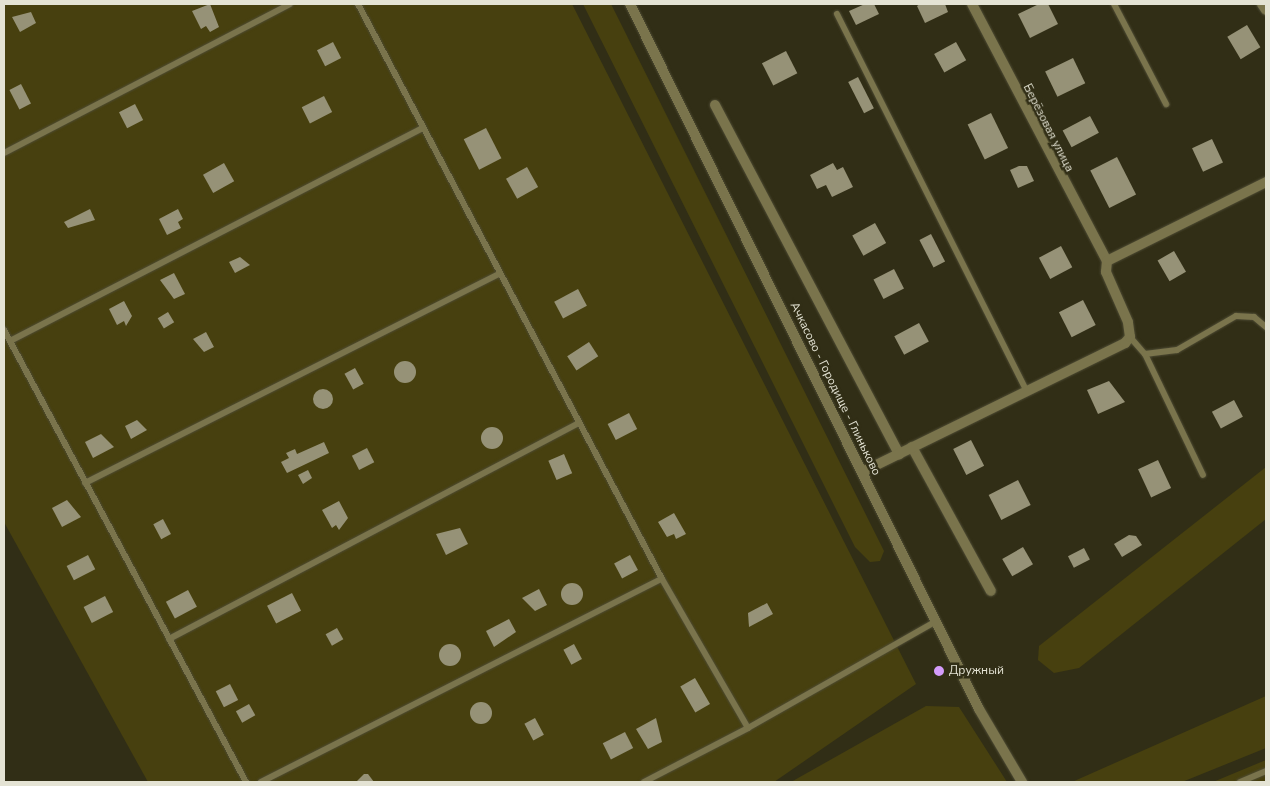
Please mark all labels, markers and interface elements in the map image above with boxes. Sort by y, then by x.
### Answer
street label: Берёзовая улица [1020,82,1076,174]
street label: Ачкасово - Городище - Глиньково [787,300,883,478]
place label: Дружный [949,664,1004,678]
marker: Дружный [933,665,945,677]

